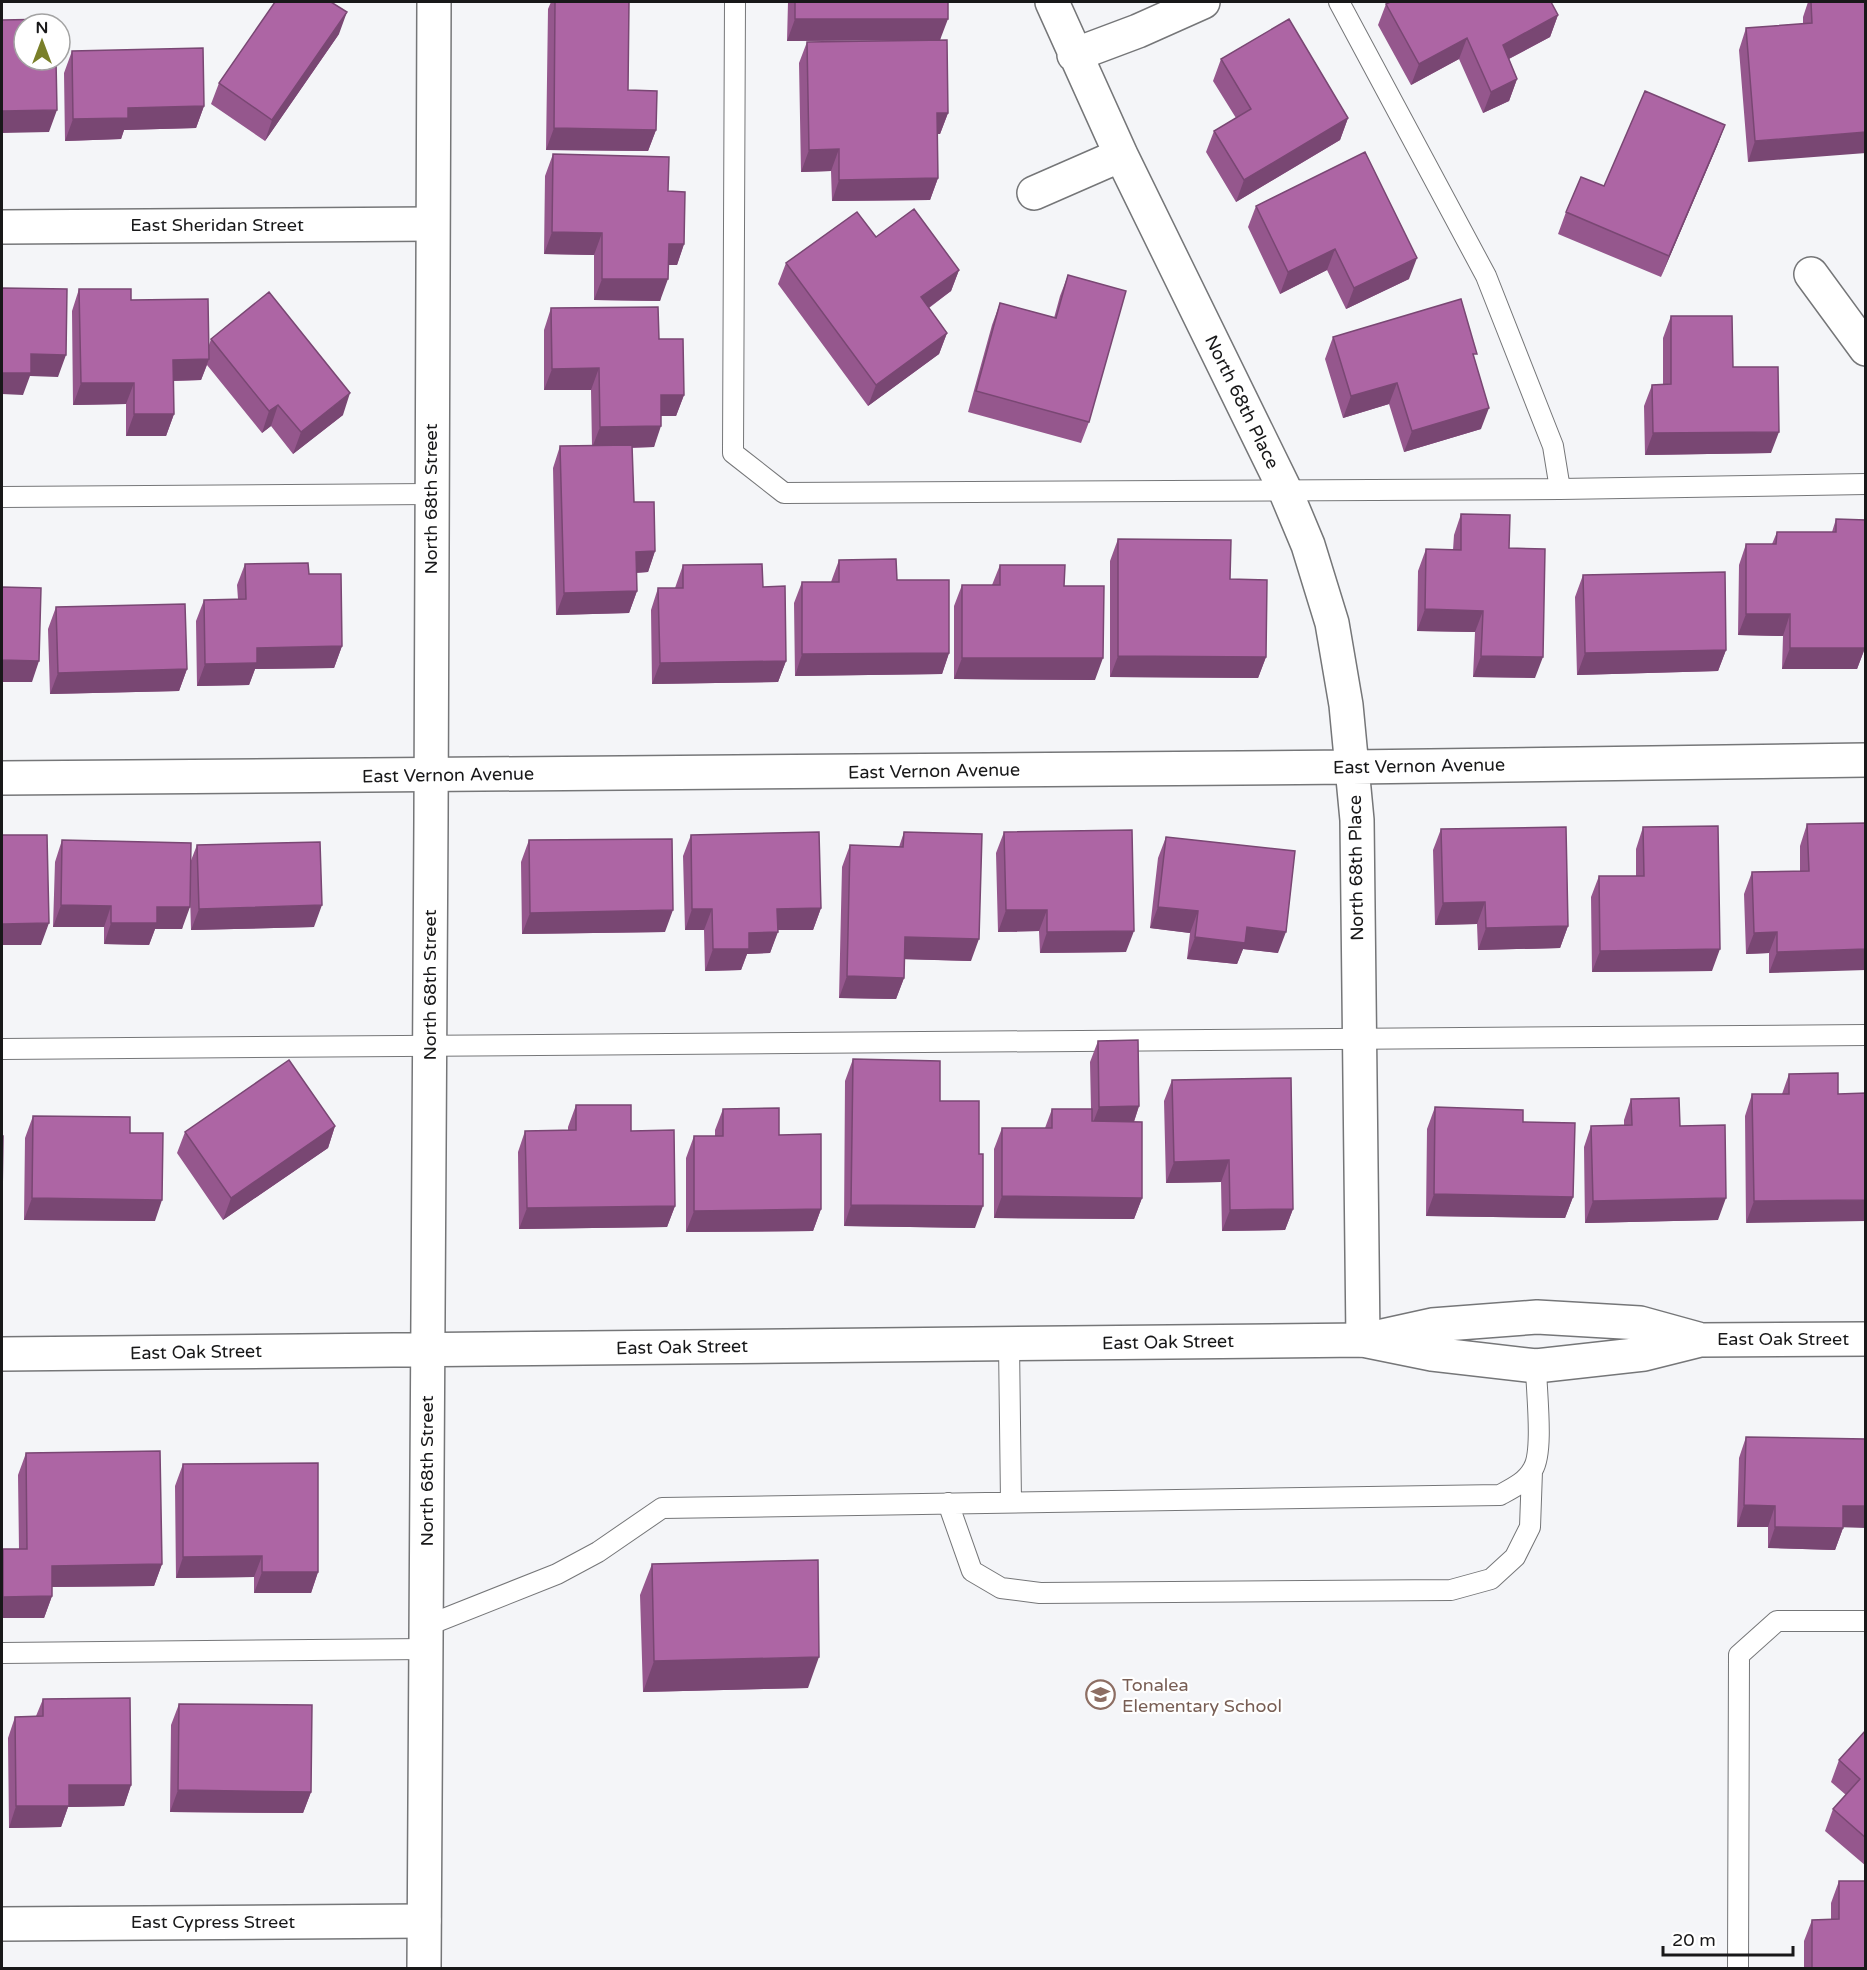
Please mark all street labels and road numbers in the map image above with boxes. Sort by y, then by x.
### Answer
street label: East Sheridan Street [130,214,304,236]
street label: North 68th Place [1200,332,1284,472]
street label: North 68th Street [420,423,442,575]
street label: East Vernon Avenue [1333,753,1505,779]
street label: East Vernon Avenue [848,758,1020,784]
street label: East Vernon Avenue [362,762,534,788]
street label: North 68th Place [1344,795,1368,941]
street label: North 68th Street [419,909,441,1061]
street label: East Oak Street [1717,1328,1849,1350]
street label: East Oak Street [1102,1330,1234,1354]
street label: East Oak Street [616,1335,748,1359]
street label: East Oak Street [130,1340,262,1364]
street label: North 68th Street [416,1395,438,1547]
street label: East Cypress Street [131,1911,295,1933]

